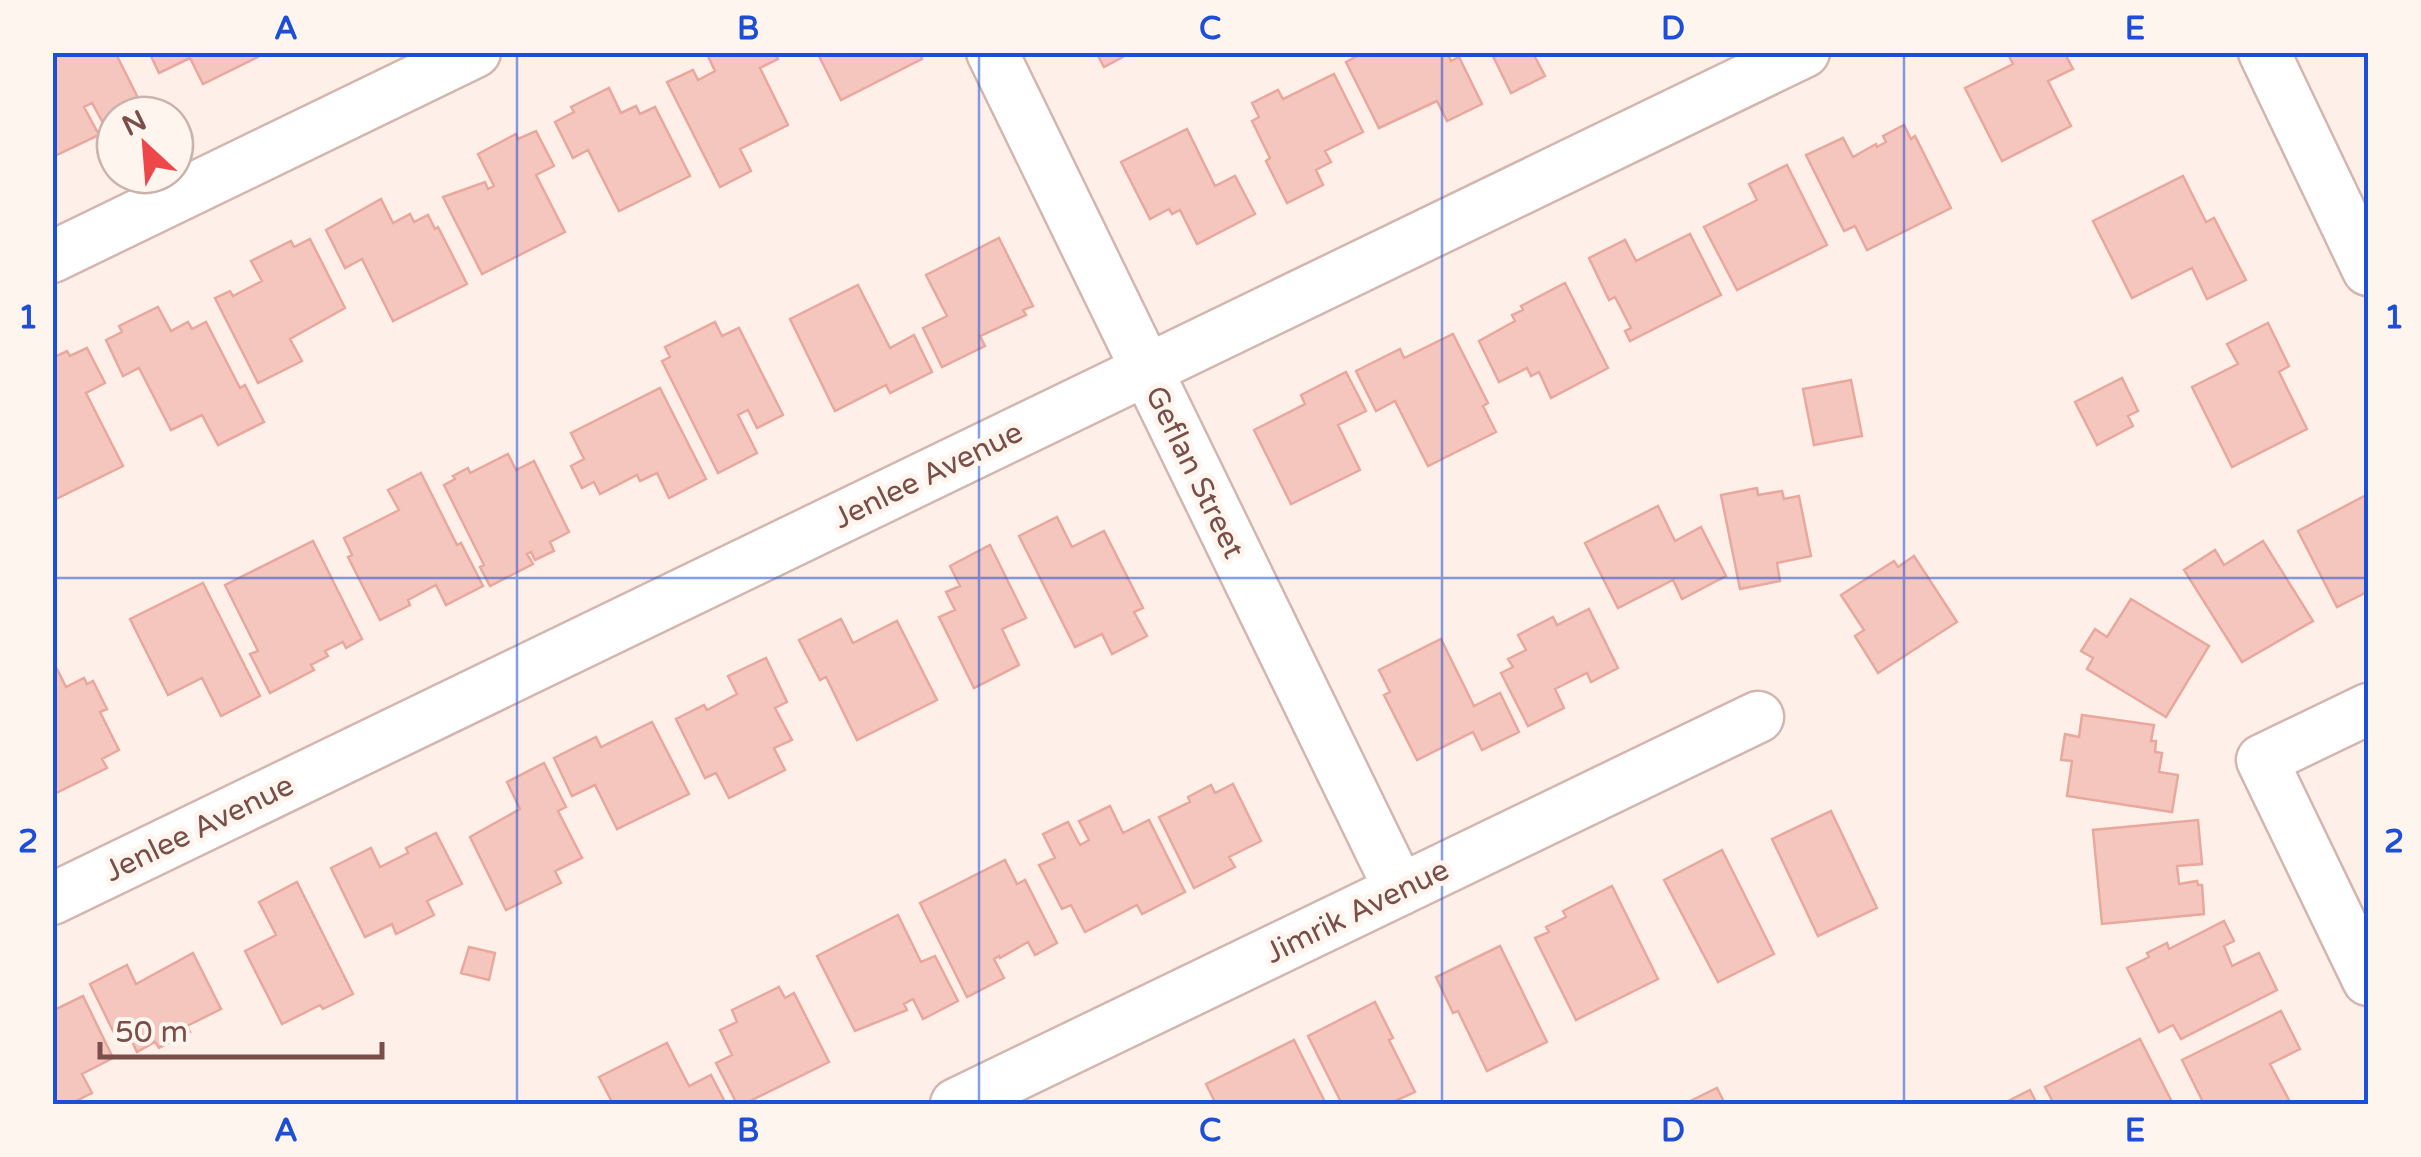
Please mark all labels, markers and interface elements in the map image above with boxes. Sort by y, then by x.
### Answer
text: A [274,10,298,48]
text: B [737,10,759,48]
text: C [1199,10,1221,48]
text: D [1661,10,1685,48]
text: E [2125,10,2145,48]
north arrow [95,95,195,195]
text: N [117,103,152,144]
text: 1 [18,299,38,337]
text: 1 [2384,299,2404,337]
street label: Geflan Street [1137,380,1252,565]
street label: Jenlee Avenue [828,414,1029,537]
street label: Jenlee Avenue [99,767,300,890]
text: 2 [18,823,38,861]
text: 2 [2384,823,2404,861]
street label: Jimrik Avenue [1259,851,1455,972]
scale bar [100,997,382,1059]
text: 50 m [115,1014,188,1051]
text: A [274,1112,298,1150]
text: B [737,1112,759,1150]
text: C [1199,1112,1221,1150]
text: D [1661,1112,1685,1150]
text: E [2125,1112,2145,1150]

